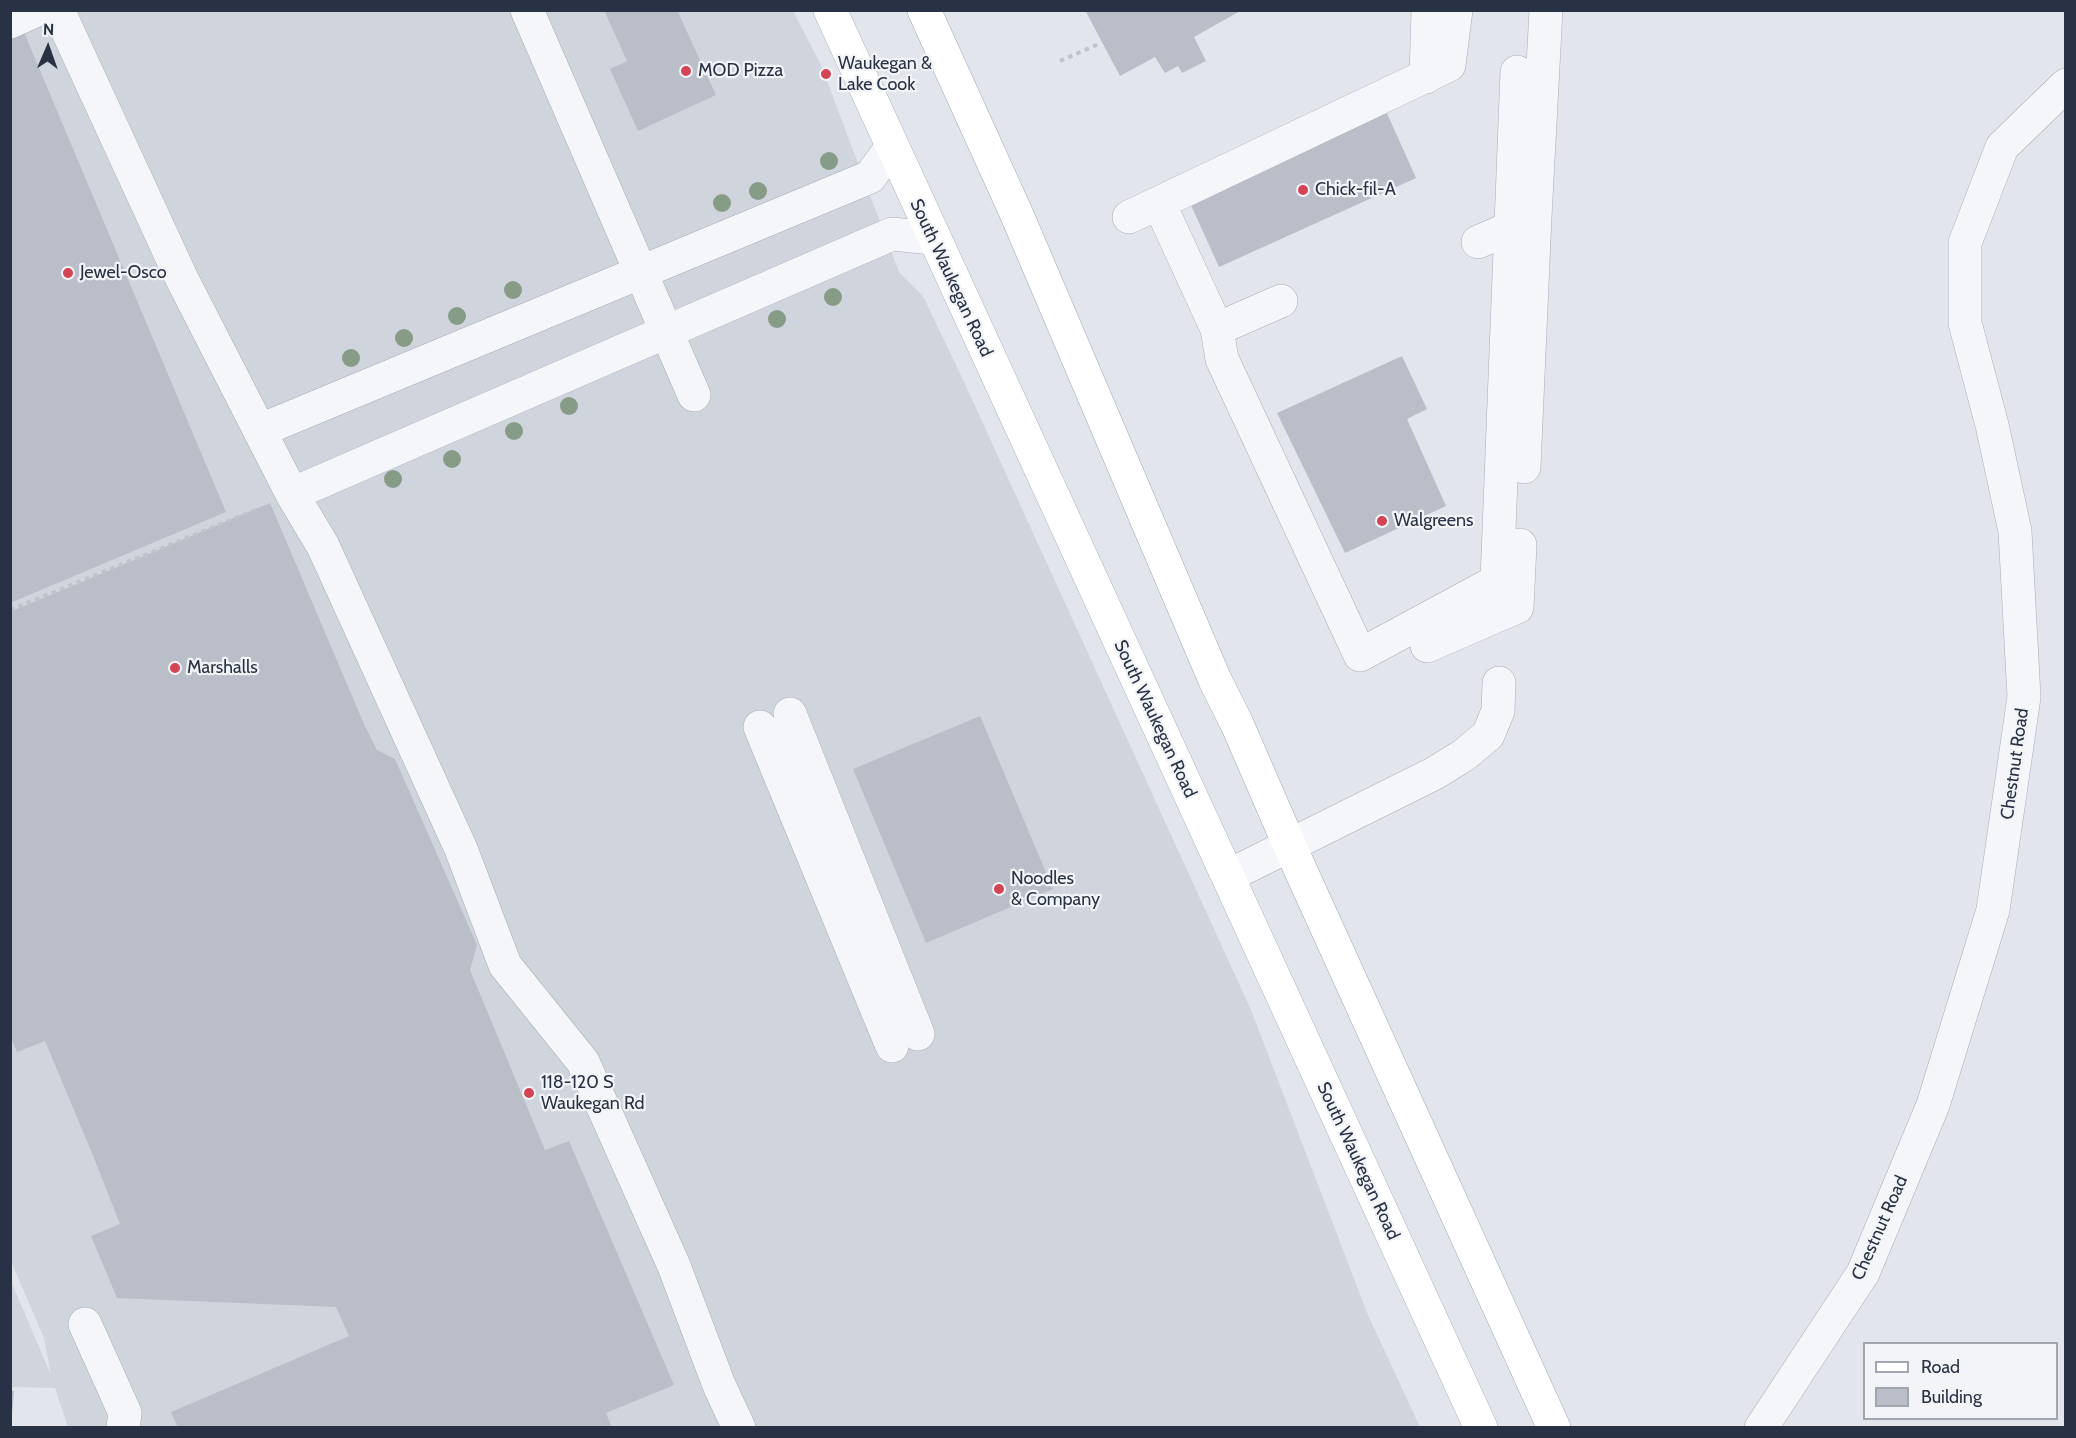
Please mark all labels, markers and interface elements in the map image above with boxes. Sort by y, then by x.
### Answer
north arrow [18,18,78,78]
text: N [43,20,55,39]
place label: Waukegan & Lake Cook [838,53,932,96]
place label: MOD Pizza [698,60,783,82]
marker: MOD Pizza [679,64,693,78]
marker: Waukegan & Lake Cook [819,67,833,81]
place label: Chick-fil-A [1315,179,1396,201]
marker: Chick-fil-A [1296,183,1310,197]
street label: South Waukegan Road [905,196,997,360]
place label: Jewel-Osco [80,262,167,284]
marker: Jewel-Osco [61,266,75,280]
place label: Walgreens [1394,510,1474,532]
marker: Walgreens [1375,514,1389,528]
street label: South Waukegan Road [1109,637,1201,801]
place label: Marshalls [187,657,258,679]
marker: Marshalls [168,661,182,675]
street label: Chestnut Road [1996,707,2034,821]
place label: Noodles & Company [1011,868,1100,910]
marker: Noodles & Company [992,882,1006,896]
place label: 118-120 S Waukegan Rd [541,1072,644,1114]
street label: South Waukegan Road [1312,1079,1404,1243]
marker: 118-120 S Waukegan Rd [522,1086,536,1100]
street label: Chestnut Road [1847,1172,1913,1284]
legend [1863,1342,2058,1420]
text: Road [1921,1356,1960,1378]
text: Building [1921,1386,1982,1408]

